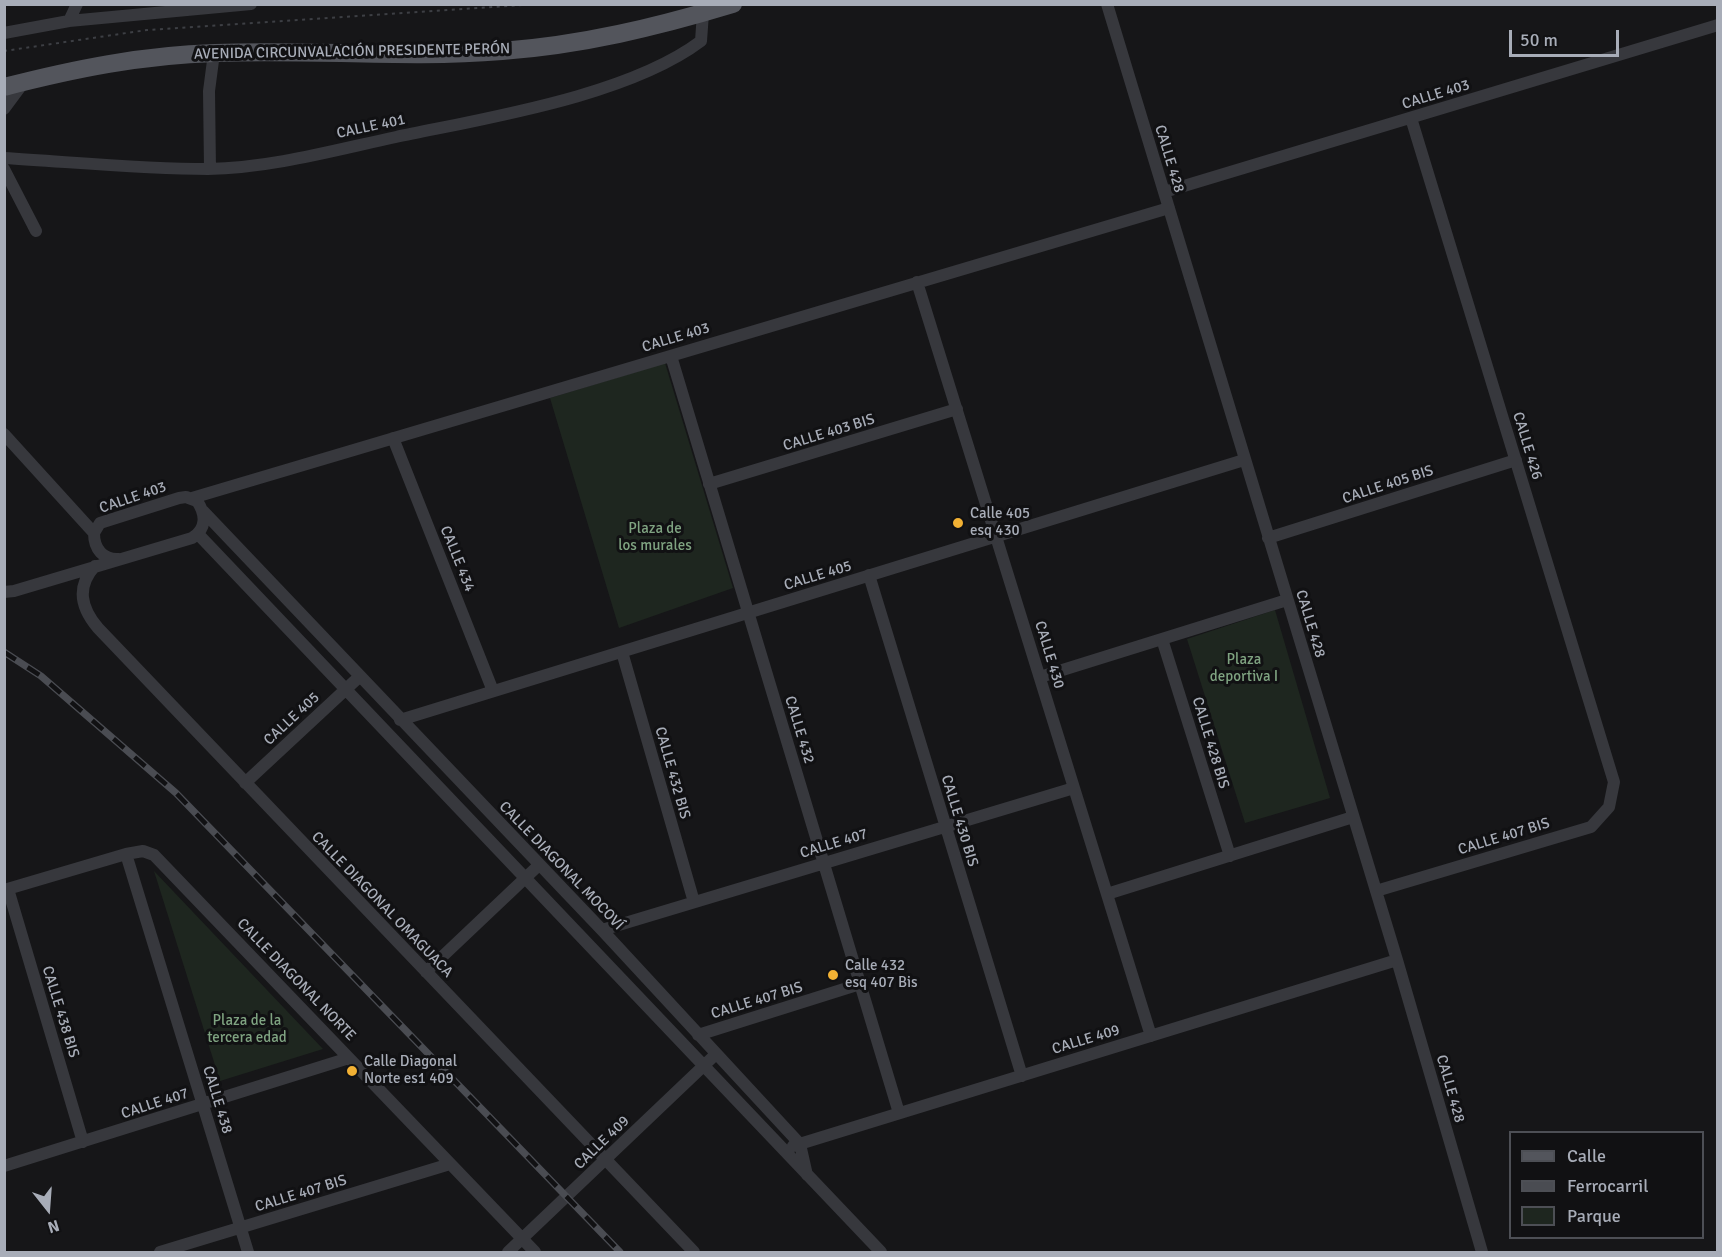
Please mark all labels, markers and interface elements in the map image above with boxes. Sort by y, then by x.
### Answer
scale bar [1512,18,1622,56]
text: 50 m [1520,29,1558,51]
street label: AVENIDA CIRCUNVALACIÓN PRESIDENTE PERÓN [194,40,510,64]
street label: CALLE 403 [1400,76,1472,114]
street label: CALLE 401 [335,111,407,143]
street label: CALLE 428 [1150,123,1188,195]
street label: CALLE 403 [640,319,712,357]
street label: CALLE 426 [1508,410,1546,482]
street label: CALLE 403 BIS [781,411,877,455]
street label: CALLE 405 BIS [1340,462,1436,508]
street label: CALLE 403 [97,478,169,518]
place label: Calle 405 esq 430 [970,505,1030,540]
marker: Calle 405 esq 430 [951,516,965,530]
park label: Plaza de los murales [618,520,692,555]
street label: CALLE 434 [436,523,478,595]
street label: CALLE 405 [782,557,854,595]
street label: CALLE 428 [1291,588,1329,660]
street label: CALLE 430 [1030,619,1068,691]
park label: Plaza deportiva I [1210,651,1278,686]
street label: CALLE 405 [260,689,324,749]
street label: CALLE 432 [780,694,818,766]
street label: CALLE 428 BIS [1188,695,1232,791]
street label: CALLE 432 BIS [650,725,694,821]
street label: CALLE 430 BIS [937,773,981,869]
street label: CALLE DIAGONAL MOCOVÍ [495,798,627,934]
street label: CALLE 407 BIS [1456,815,1552,859]
street label: CALLE 407 [798,825,870,863]
street label: CALLE DIAGONAL OMAGUACA [307,828,457,982]
street label: CALLE DIAGONAL NORTE [233,915,359,1045]
place label: Calle 432 esq 407 Bis [845,957,918,992]
street label: CALLE 438 BIS [38,964,82,1060]
marker: Calle 432 esq 407 Bis [826,968,840,982]
street label: CALLE 407 BIS [709,979,805,1023]
park label: Plaza de la tercera edad [207,1012,287,1047]
street label: CALLE 409 [1050,1021,1122,1059]
place label: Calle Diagonal Norte es1 409 [364,1053,457,1088]
street label: CALLE 428 [1432,1053,1468,1125]
street label: CALLE 438 [198,1064,236,1136]
marker: Calle Diagonal Norte es1 409 [345,1064,359,1078]
street label: CALLE 407 [119,1085,191,1123]
street label: CALLE 409 [571,1112,633,1174]
legend [1509,1131,1704,1239]
text: Calle [1567,1145,1606,1167]
street label: CALLE 407 BIS [253,1172,349,1216]
text: Ferrocarril [1567,1175,1648,1197]
north arrow [18,1179,78,1239]
text: Parque [1567,1205,1621,1227]
text: N [45,1215,62,1237]

